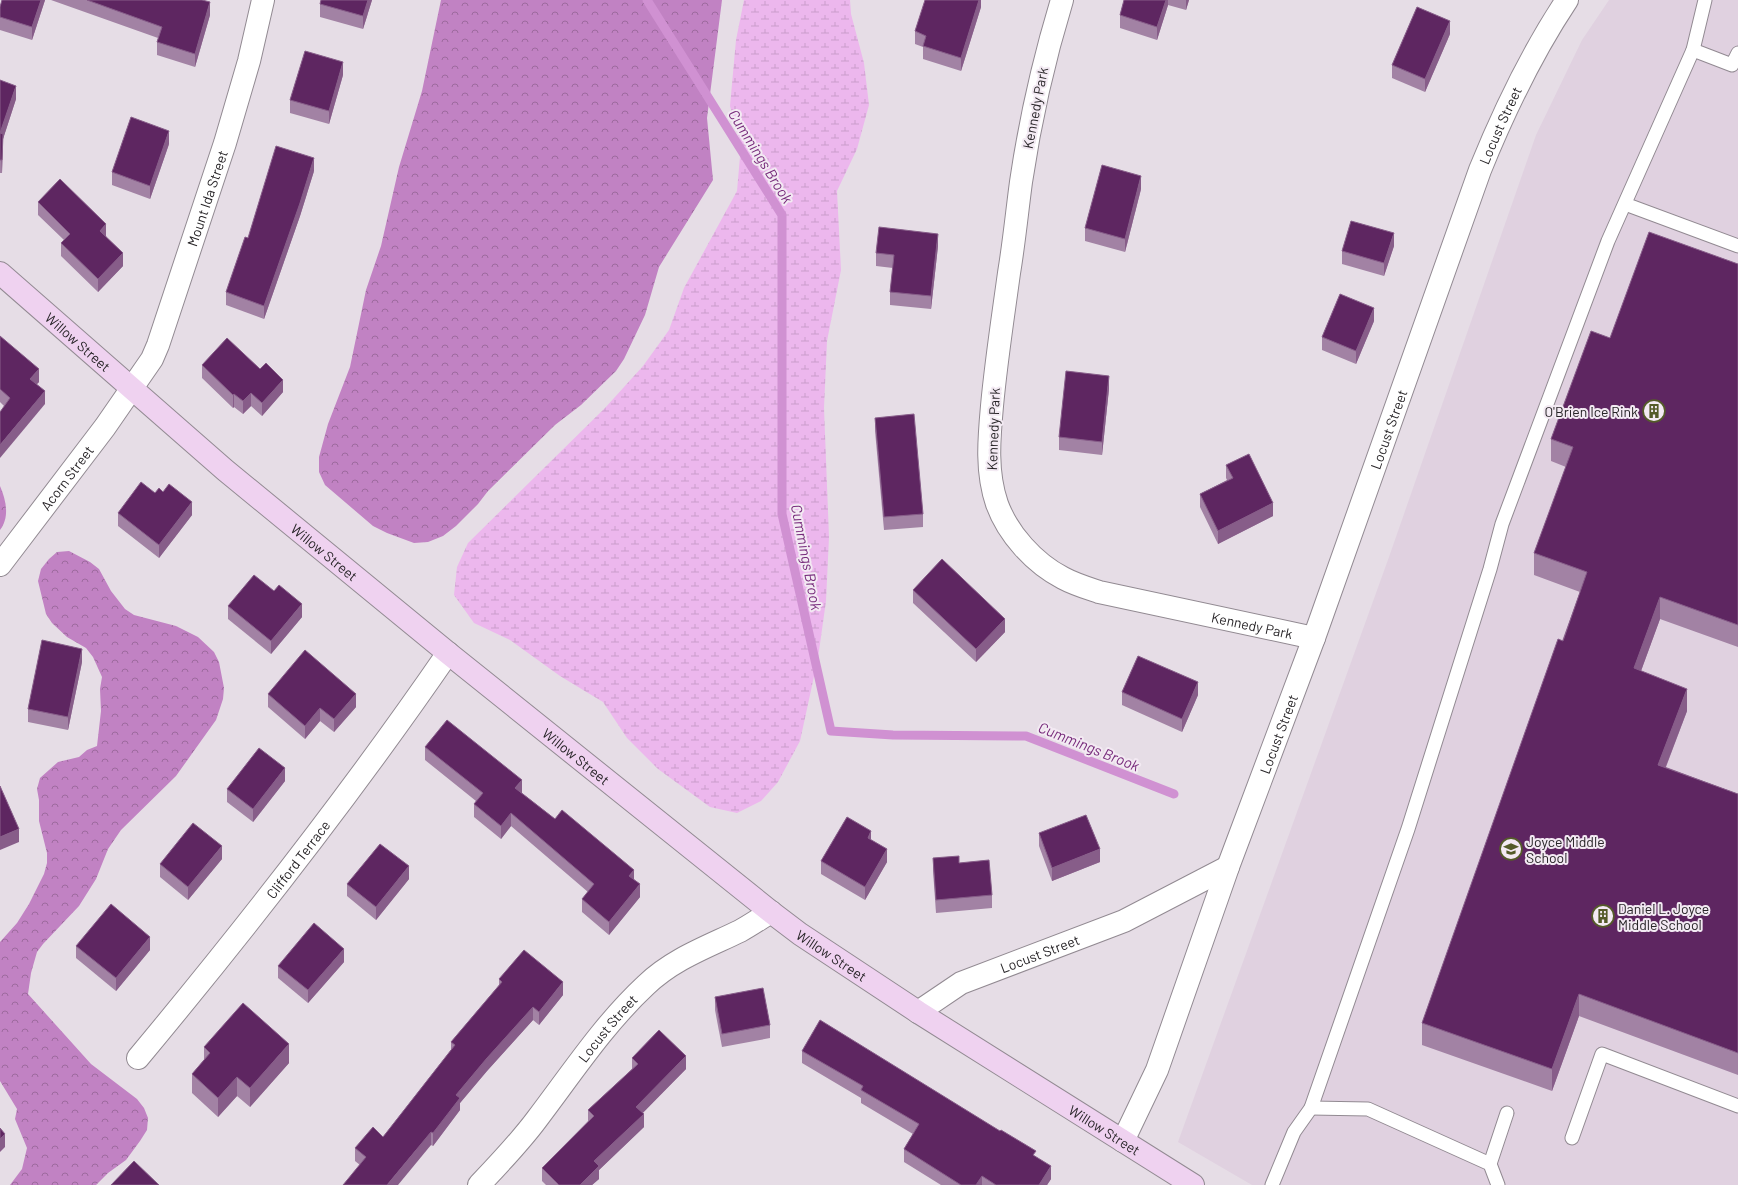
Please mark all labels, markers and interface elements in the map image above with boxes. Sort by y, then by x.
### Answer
street label: Kennedy Park [1019,66,1051,150]
street label: Locust Street [1475,83,1525,166]
water label: Cummings Brook [725,106,797,207]
street label: Mount Ida Street [183,148,231,248]
street label: Willow Street [42,308,114,375]
street label: Kennedy Park [983,387,1003,471]
street label: Locust Street [1366,387,1410,471]
building icon: O'Brien Ice Rink [1641,398,1667,424]
place label: O'Brien Ice Rink [1544,403,1638,420]
street label: Acorn Street [37,442,97,513]
water label: Cummings Brook [788,503,826,612]
street label: Willow Street [288,520,361,584]
street label: Kennedy Park [1210,608,1294,642]
street label: Locust Street [1255,692,1301,776]
water label: Cummings Brook [1036,718,1143,775]
street label: Willow Street [539,724,613,788]
street label: Clifford Terrace [262,817,333,902]
place label: Joyce Middle School [1526,833,1605,866]
school or university icon: Joyce Middle School [1498,836,1524,862]
place label: Daniel L. Joyce Middle School [1618,900,1709,933]
building icon: Daniel L. Joyce Middle School [1590,903,1616,929]
street label: Willow Street [793,926,870,984]
street label: Locust Street [998,930,1082,976]
street label: Locust Street [574,990,640,1065]
street label: Willow Street [1066,1101,1143,1158]

